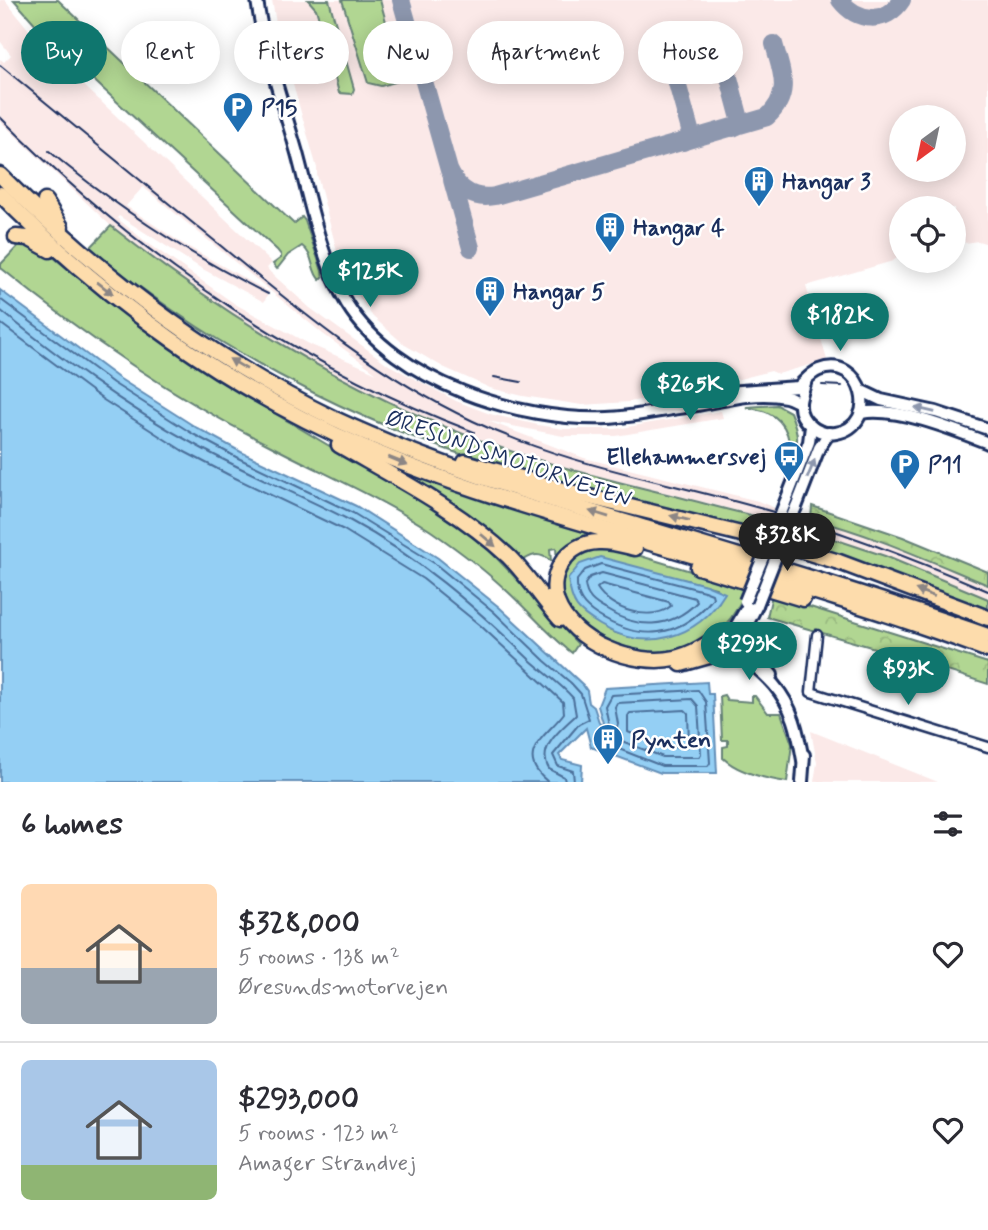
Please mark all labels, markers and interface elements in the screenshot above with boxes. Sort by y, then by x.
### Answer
chip: Buy [21,21,107,84]
chip: Rent [121,21,220,84]
chip: Filters [234,21,349,84]
chip: New [363,21,453,84]
chip: Apartment [467,21,624,84]
chip: House [638,21,743,84]
parking icon: P15 [221,90,255,134]
place label: P15 [261,94,297,124]
north arrow [889,105,966,182]
map controls [889,105,966,273]
building icon: Hangar 3 [742,164,776,208]
place label: Hangar 3 [782,168,871,200]
button: locate [889,196,966,273]
building icon: Hangar 4 [593,210,627,254]
place label: Hangar 4 [633,214,725,246]
pin: $125K [321,250,419,309]
text: $125K [338,257,402,287]
building icon: Hangar 5 [473,274,507,318]
place label: Hangar 5 [513,278,605,310]
one-way arrow [96,281,114,296]
pin: $182K [791,294,889,353]
text: $182K [807,301,873,331]
one-way arrow [228,358,247,371]
pin: $265K [641,362,739,422]
text: $265K [657,370,723,400]
street label: ØRESUNDSMOTORVEJEN [381,404,635,516]
one-way arrow [914,404,936,415]
bus stop icon: Ellehammersvej [772,439,806,483]
place label: Ellehammersvej [606,443,766,473]
parking icon: P11 [888,447,922,491]
place label: P11 [928,451,962,481]
one-way arrow [388,456,409,467]
one-way arrow [805,458,816,479]
one-way arrow [588,509,609,519]
one-way arrow [669,512,691,523]
pin: $328K [738,514,836,573]
text: $328K [755,521,819,551]
one-way arrow [480,532,497,547]
one-way arrow [914,587,935,598]
pin: $293K [700,622,798,682]
text: $293K [717,630,781,660]
pin: $93K [867,648,949,707]
text: $93K [883,655,933,685]
building icon: Pynten [591,722,625,766]
place label: Pynten [631,726,711,756]
text: 6 homes [21,805,123,844]
icon: filters [929,805,967,843]
text: $328,000 [238,904,360,943]
icon: home [77,912,161,996]
icon: heart [929,935,967,973]
text: 5 rooms · 138 m² [238,943,400,973]
text: Øresundsmotorvejen [238,973,448,1003]
text: $293,000 [238,1080,359,1119]
icon: home [77,1088,161,1172]
icon: heart [929,1111,967,1149]
text: 5 rooms · 123 m² [238,1119,399,1149]
text: Amager Strandvej [238,1149,416,1179]

